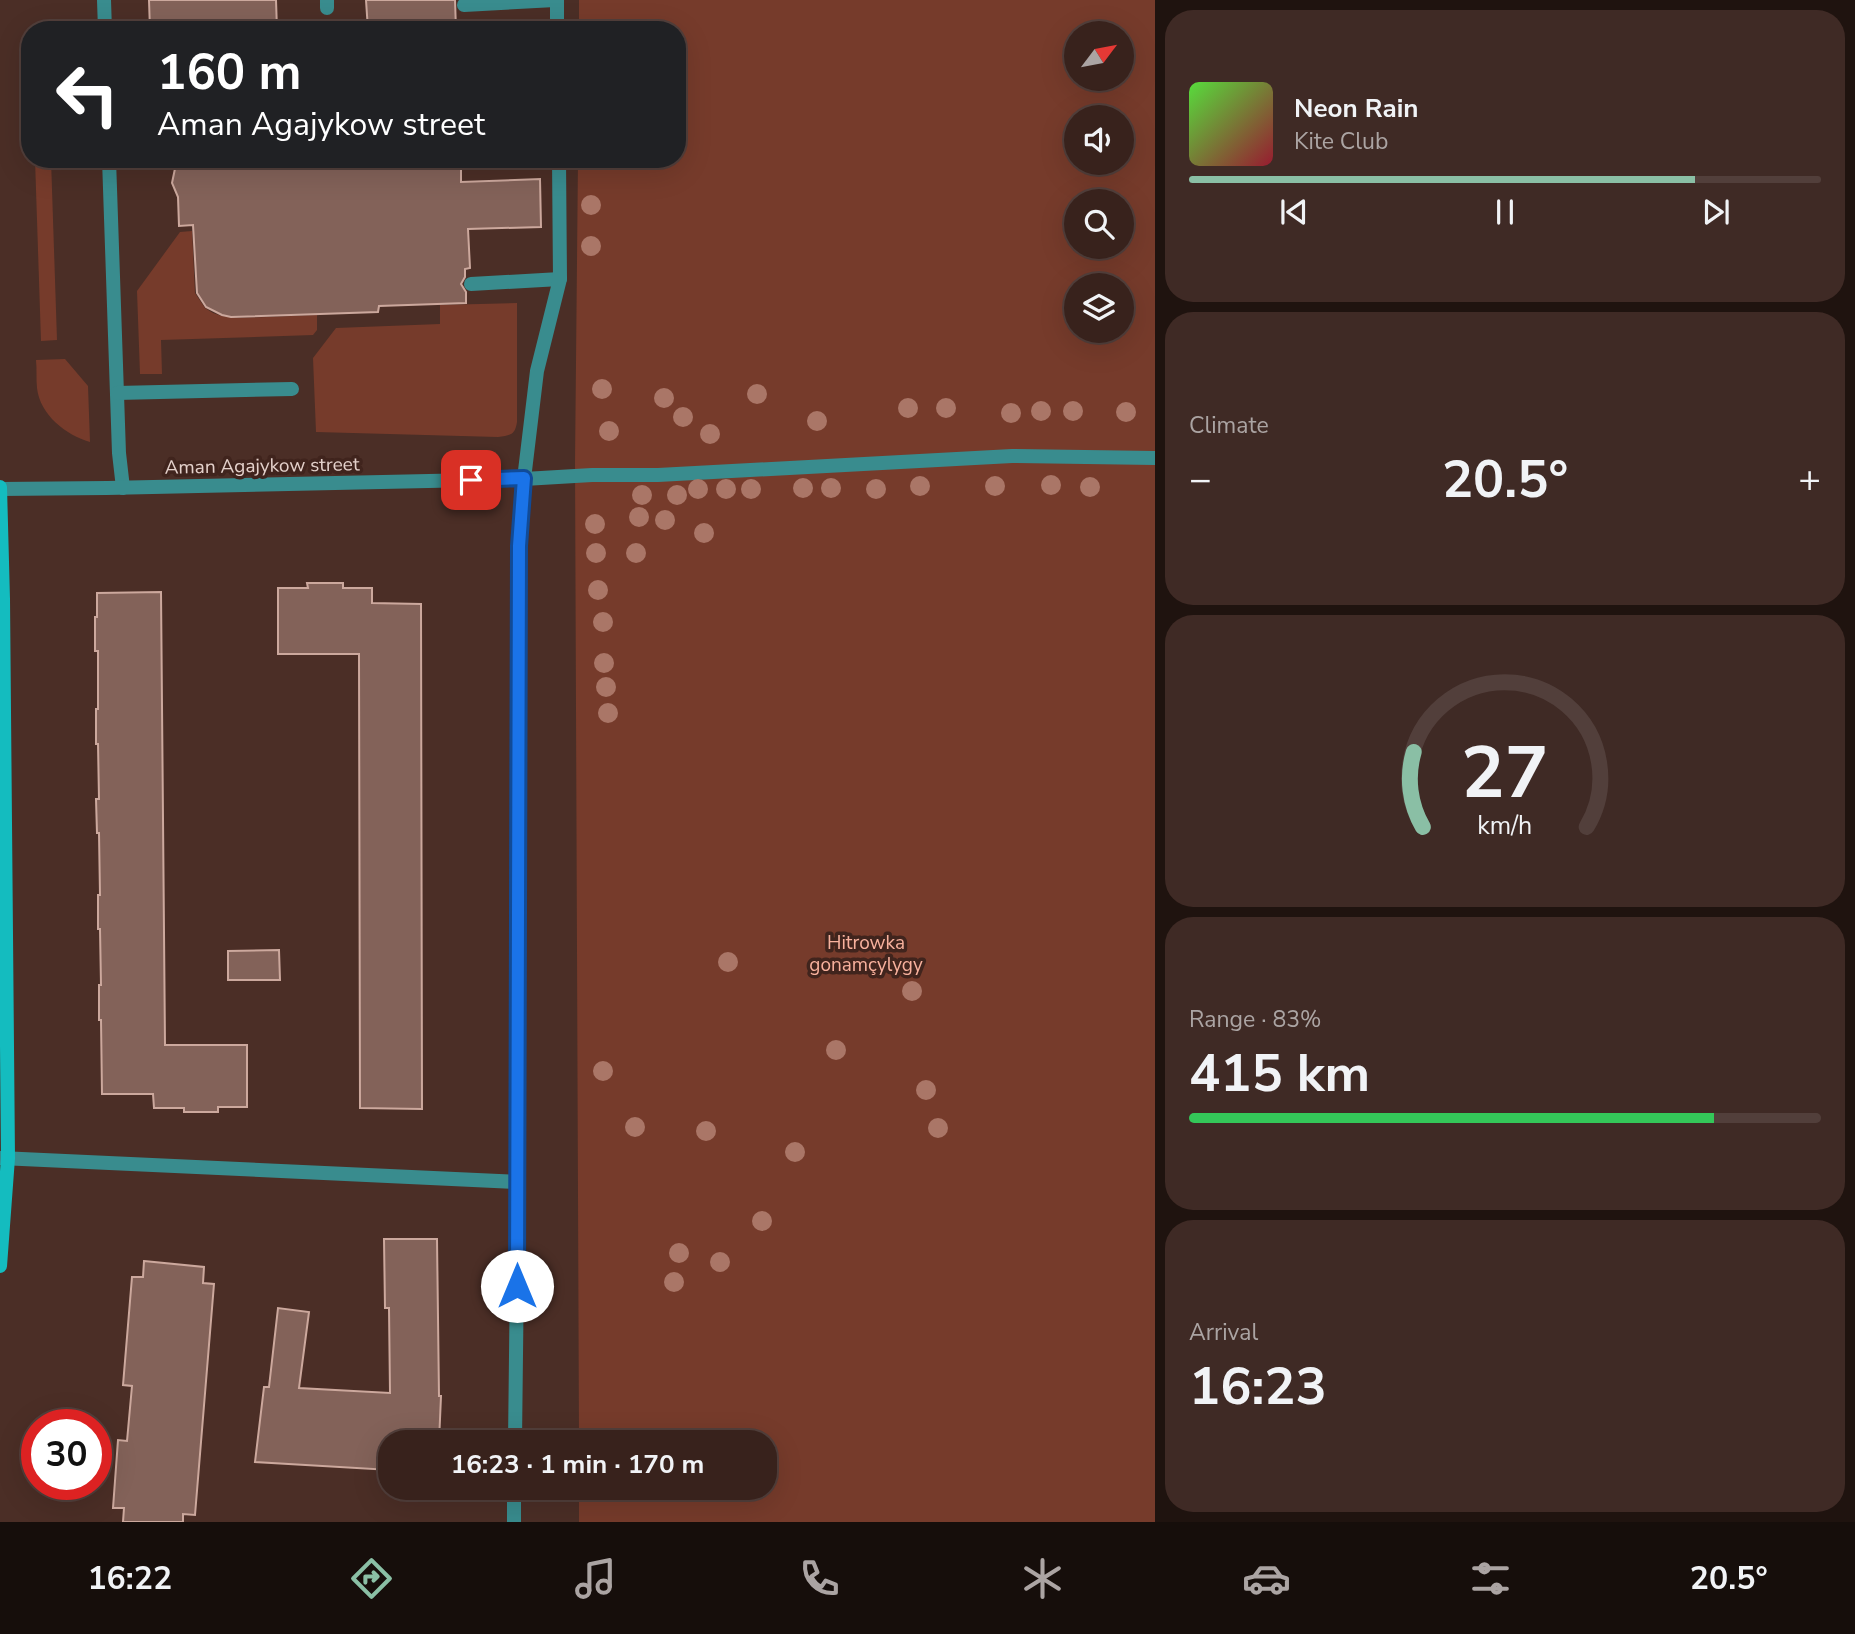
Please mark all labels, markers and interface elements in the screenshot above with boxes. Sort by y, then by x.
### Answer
north arrow [1064,21,1134,91]
map controls [1064,21,1134,343]
text: 160 m [157,39,301,106]
icon: left [42,49,133,140]
text: Neon Rain [1294,91,1419,126]
text: Aman Agajykow street [157,103,485,146]
button: sound [1064,105,1134,175]
text: Kite Club [1294,126,1388,157]
button: search [1064,189,1134,259]
icon: previous [1275,193,1313,231]
icon: pause [1486,193,1524,231]
icon: next [1697,193,1735,231]
button: layers [1064,273,1134,343]
text: Climate [1189,410,1269,441]
text: 20.5° [1442,444,1568,515]
pin [441,450,501,510]
street label: Aman Agajykow street [164,451,360,481]
text: − [1189,454,1212,505]
text: + [1798,454,1821,505]
icon: arrive [452,461,490,499]
text: 27 [1461,723,1549,823]
text: km/h [1477,809,1533,843]
park label: Hitrowka gonamçylygy [809,930,923,978]
text: Range · 83% [1189,1004,1321,1035]
text: 415 km [1189,1038,1370,1109]
position arrow [480,1249,554,1323]
text: Arrival [1189,1317,1258,1348]
text: 16:23 [1189,1351,1327,1422]
speed limit sign: 30 [21,1409,112,1500]
text: 16:23 · 1 min · 170 m [451,1447,704,1482]
icon: directions [347,1554,396,1603]
icon: music [571,1554,620,1603]
icon: phone [795,1554,844,1603]
icon: climate [1018,1554,1067,1603]
icon: car [1242,1554,1291,1603]
icon: filters [1466,1554,1515,1603]
text: 16:22 [87,1557,172,1600]
text: 20.5° [1690,1557,1768,1600]

